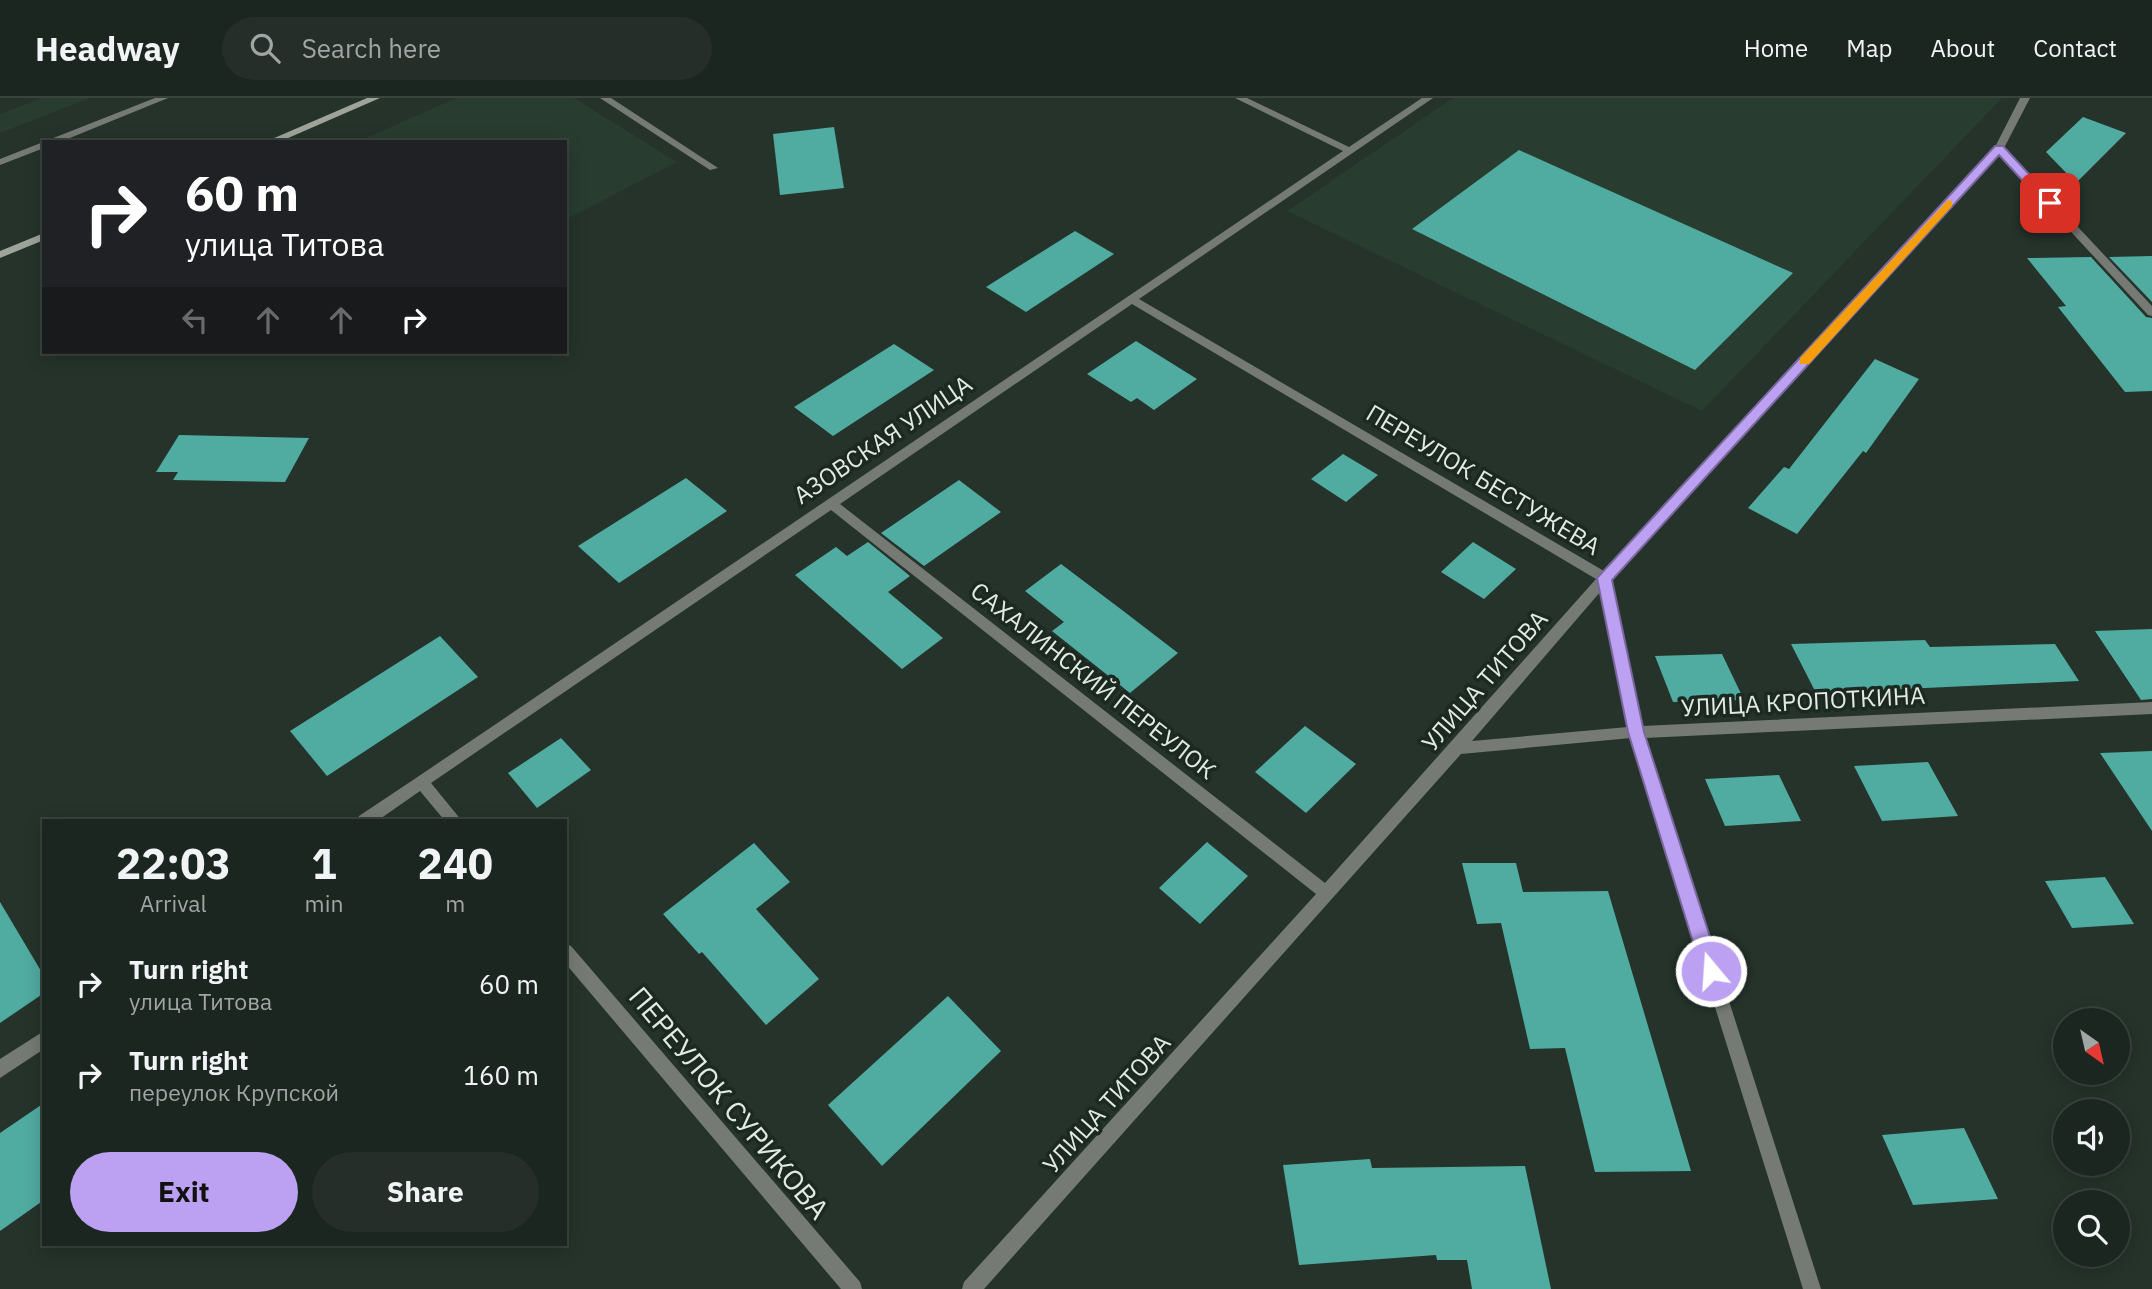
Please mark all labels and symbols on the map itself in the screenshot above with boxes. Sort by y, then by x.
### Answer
pin [2020,173,2080,233]
street label: АЗОВСКАЯ УЛИЦА [787,368,978,511]
street label: ПЕРЕУЛОК БЕСТУЖЕВА [1361,396,1607,562]
street label: САХАЛИНСКИЙ ПЕРЕУЛОК [964,574,1223,786]
street label: УЛИЦА ТИТОВА [1414,603,1554,758]
street label: УЛИЦА КРОПОТКИНА [1680,679,1926,723]
position arrow [1674,934,1748,1008]
street label: ПЕРЕУЛОК СУРИКОВА [621,979,838,1227]
north arrow [2053,1008,2130,1085]
street label: УЛИЦА ТИТОВА [1035,1027,1177,1180]

